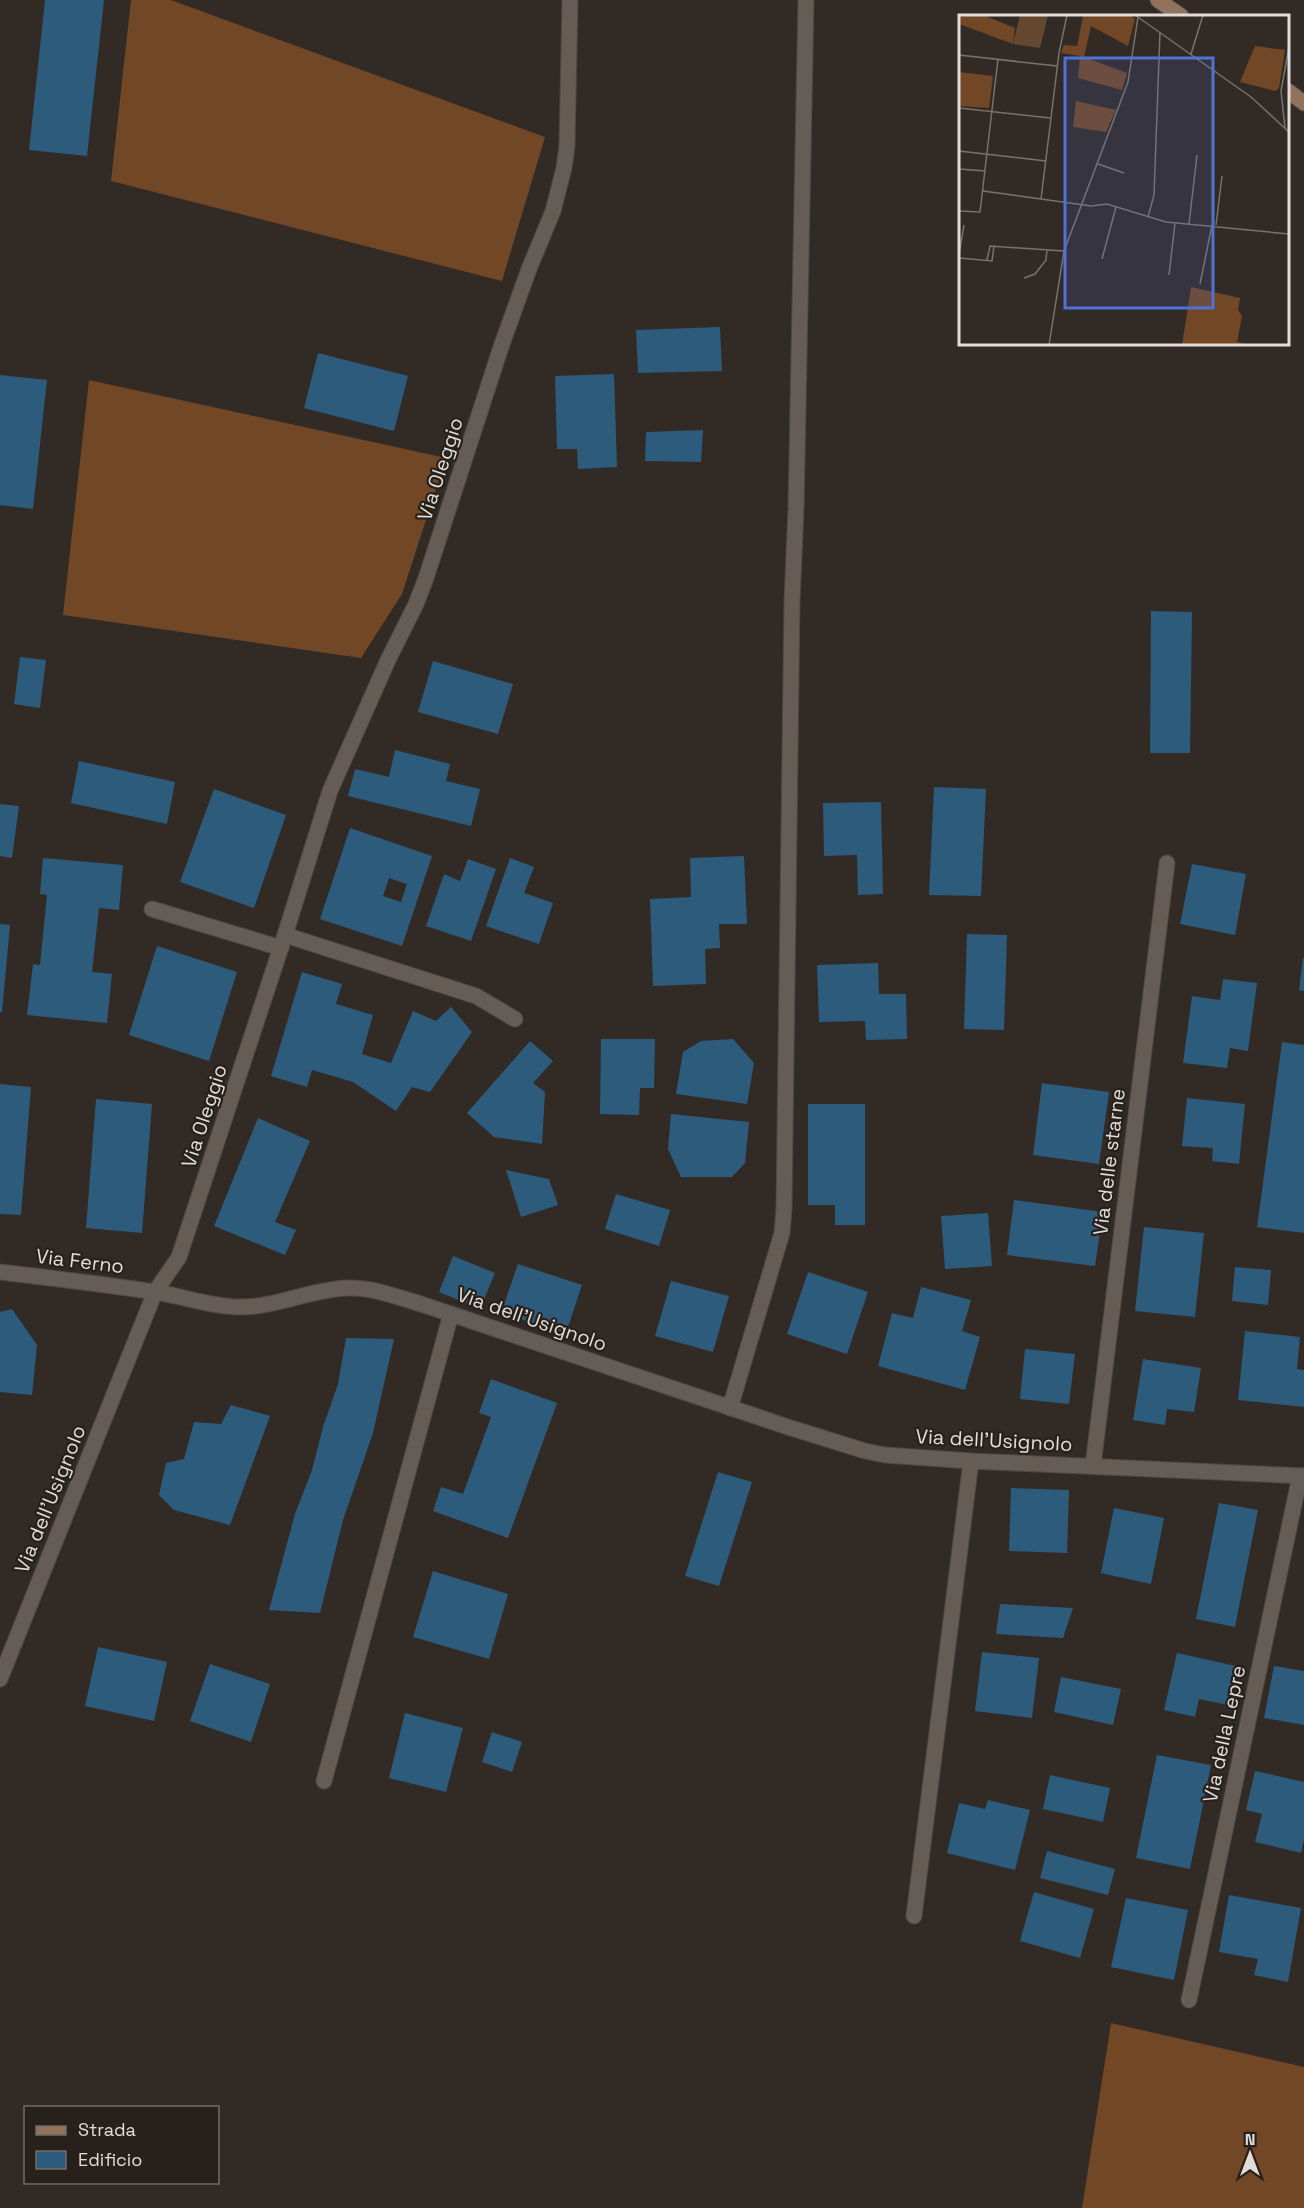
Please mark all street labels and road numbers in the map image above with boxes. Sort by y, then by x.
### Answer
street label: Via Oleggio [411,414,469,524]
street label: Via Oleggio [175,1061,233,1171]
street label: Via delle starne [1087,1087,1131,1237]
street label: Via Ferno [34,1243,126,1279]
street label: Via dell'Usignolo [454,1281,610,1357]
street label: Via dell'Usignolo [9,1421,91,1577]
street label: Via dell'Usignolo [915,1423,1073,1457]
street label: Via della Lepre [1197,1663,1251,1805]

